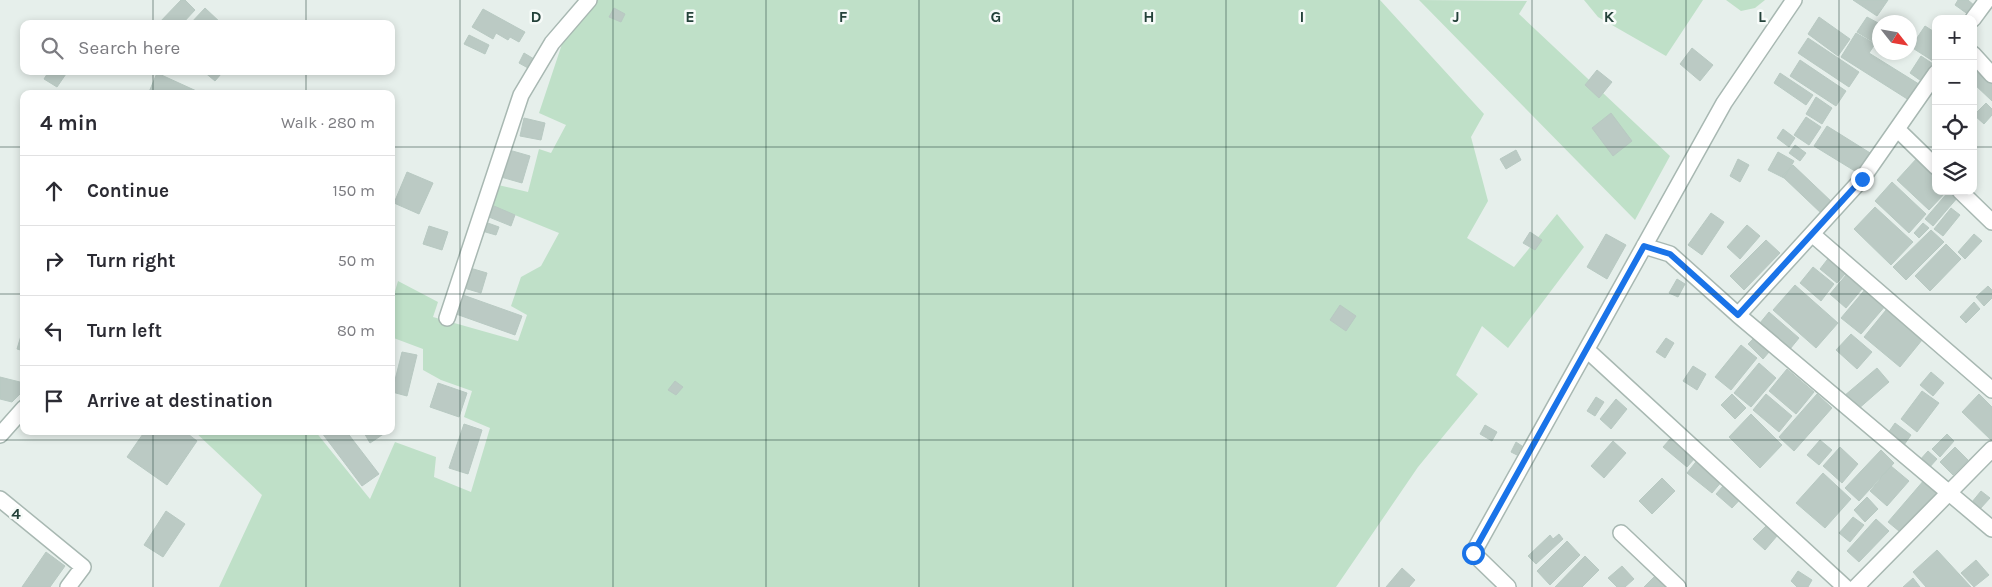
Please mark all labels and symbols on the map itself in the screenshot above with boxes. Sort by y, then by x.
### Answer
text: D [531,7,542,26]
text: E [685,7,695,26]
text: F [839,7,848,26]
text: G [991,7,1001,26]
text: H [1143,7,1155,26]
text: I [1300,7,1304,26]
text: J [1452,7,1460,26]
text: K [1604,7,1615,26]
text: L [1758,7,1766,26]
north arrow [1872,15,1917,60]
route end [1851,168,1874,191]
text: 4 [11,504,21,523]
route start [1462,542,1485,565]

